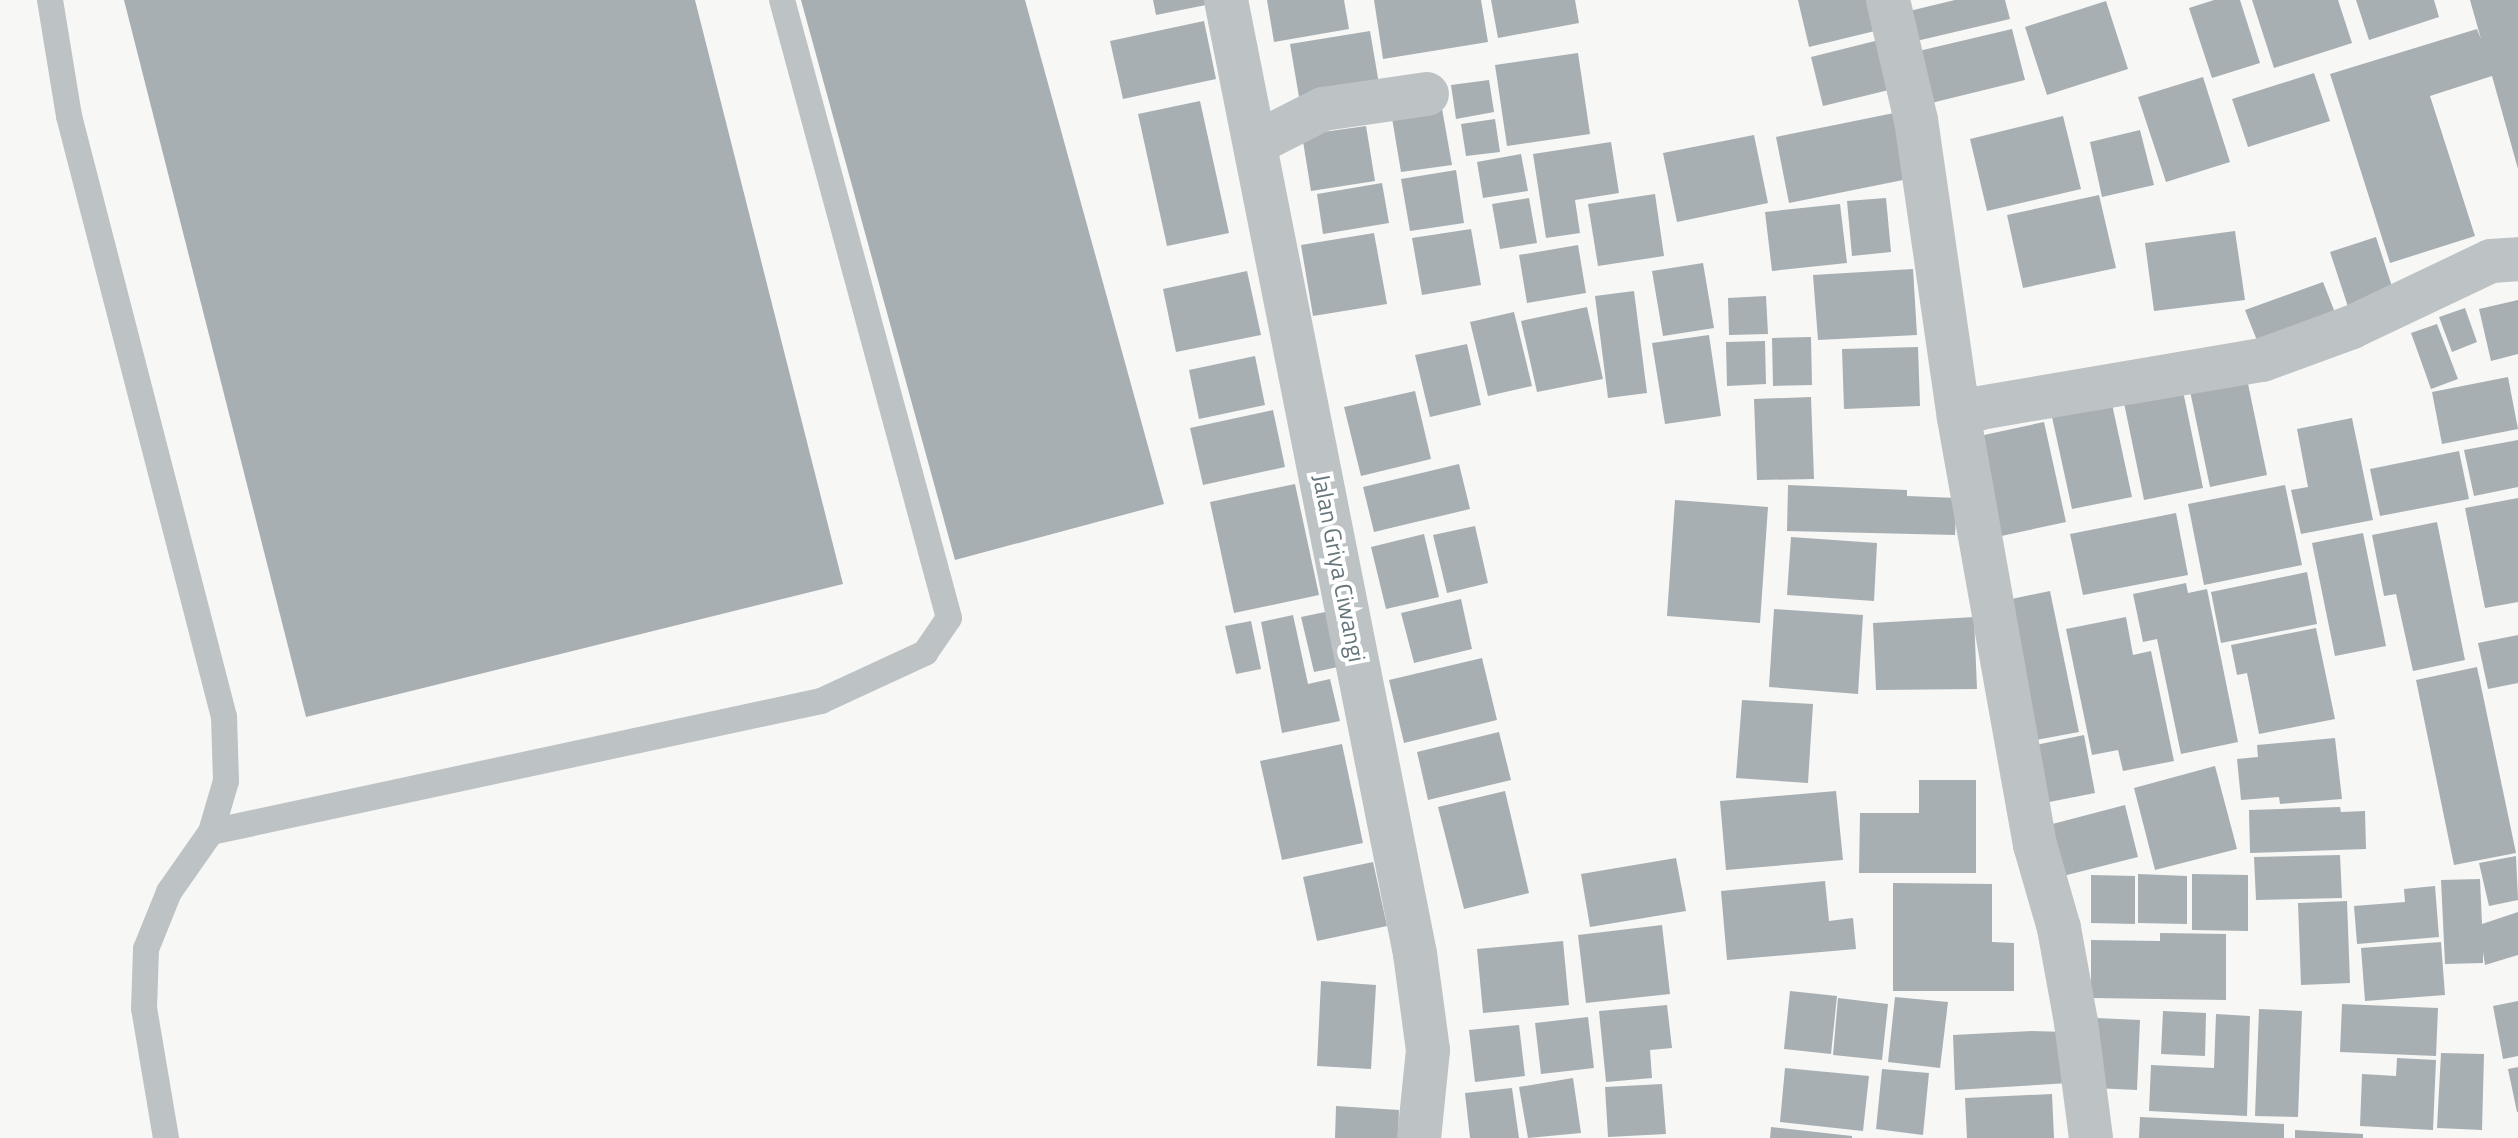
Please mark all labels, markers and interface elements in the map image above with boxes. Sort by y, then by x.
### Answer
street label: Jalan Griya Ciwangi [1307,472,1371,664]

